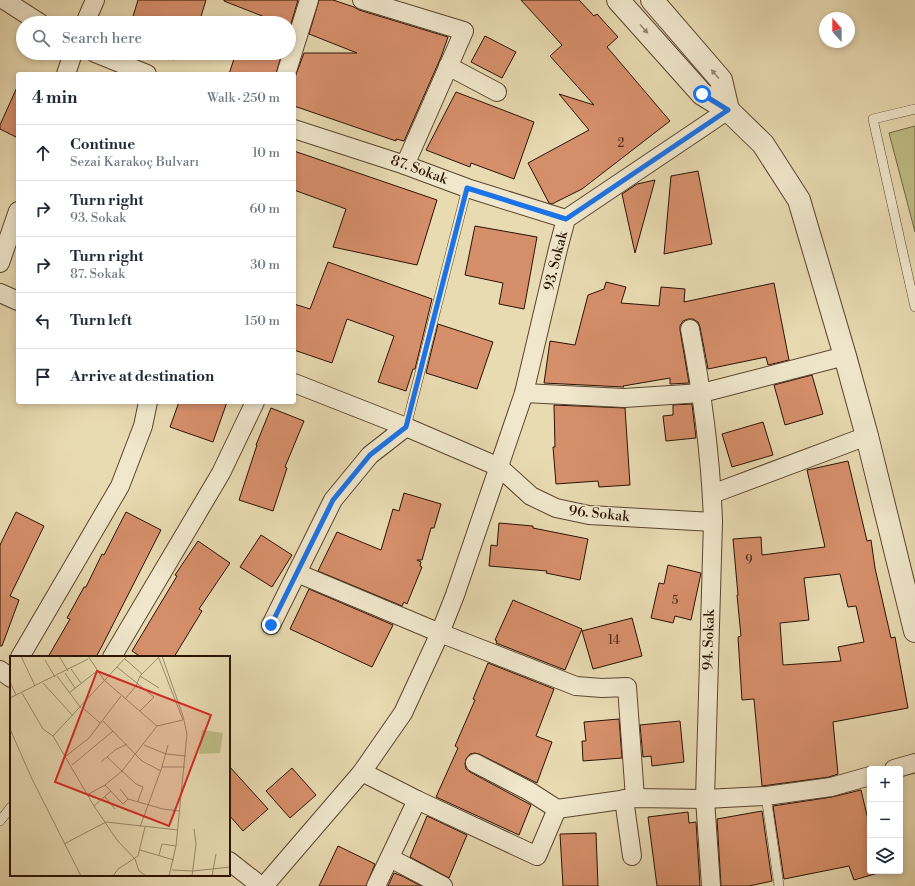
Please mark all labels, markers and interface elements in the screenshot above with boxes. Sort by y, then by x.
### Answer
north arrow [819,12,855,48]
search box [16,16,296,60]
one-way arrow [639,24,649,34]
icon: search [30,27,52,49]
text: Search here [62,29,142,48]
one-way arrow [711,68,720,79]
route start [693,85,711,103]
text: 4 min [32,87,77,109]
text: Walk · 250 m [207,90,280,106]
text: Continue [70,135,135,154]
house number: 2 [618,136,625,151]
icon: ahead [32,142,54,164]
text: 10 m [252,145,280,161]
street label: 87. Sokak [388,151,451,189]
text: Sezai Karakoç Bulvarı [70,154,199,170]
text: Turn right [70,191,144,210]
icon: right [32,198,54,220]
text: 60 m [249,201,280,217]
text: 93. Sokak [70,210,126,226]
street label: 93. Sokak [540,229,572,292]
text: Turn right [70,247,144,266]
icon: right [32,254,54,276]
text: 30 m [250,257,280,273]
text: 87. Sokak [70,266,125,282]
icon: left [32,310,54,332]
text: Turn left [70,311,132,330]
text: 150 m [245,313,280,329]
icon: arrive [32,366,54,388]
text: Arrive at destination [70,367,214,386]
street label: 96. Sokak [568,502,631,526]
house number: 9 [745,553,753,568]
house number: 5 [672,593,679,608]
street label: 94. Sokak [699,609,719,671]
route end [262,616,280,634]
house number: 14 [608,633,620,648]
inset map [10,656,230,876]
map controls [867,766,903,874]
button: + [867,766,903,802]
button: − [867,802,903,838]
button: layers [867,838,903,874]

